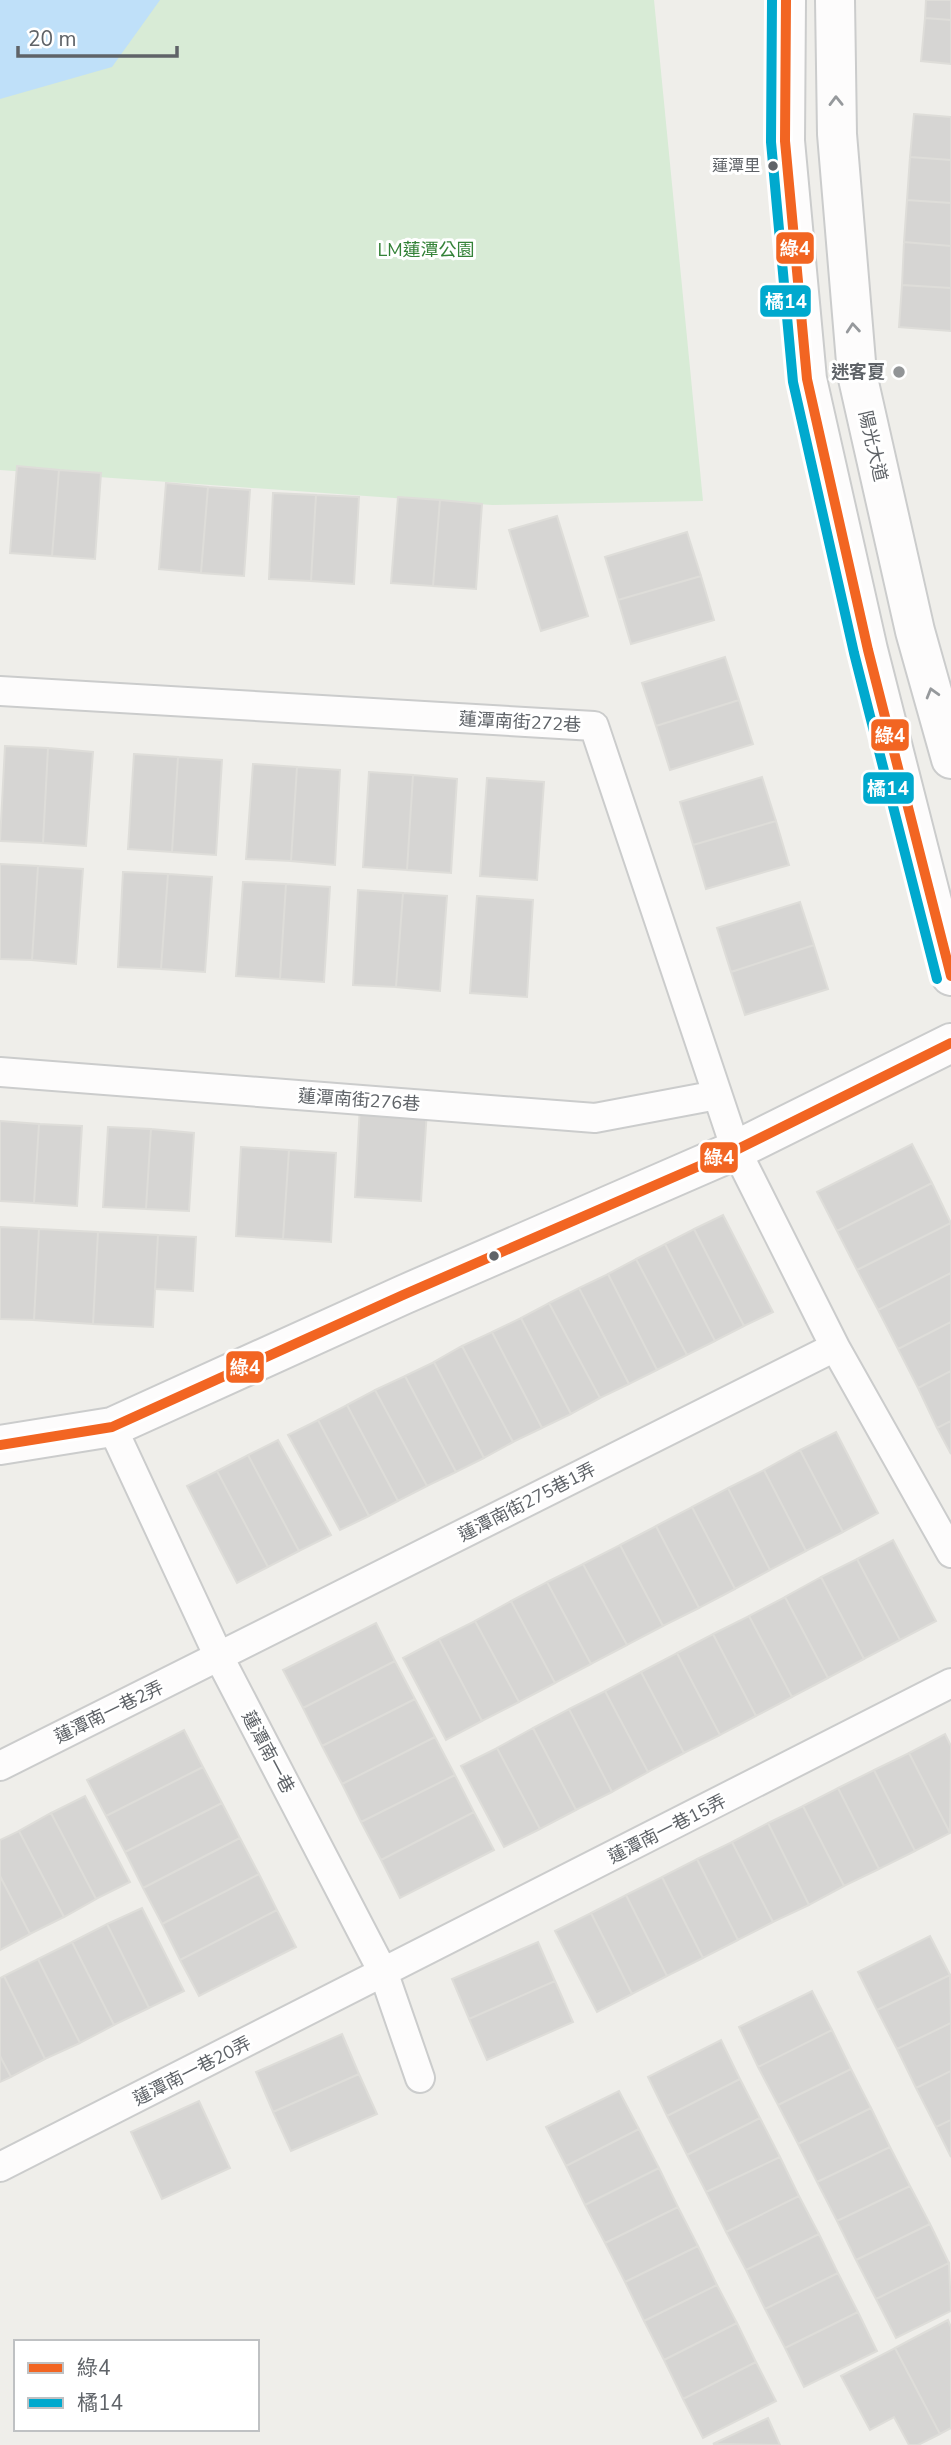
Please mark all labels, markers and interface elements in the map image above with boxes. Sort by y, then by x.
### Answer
scale bar [18,14,177,58]
text: 20 m [28,25,77,53]
one-way arrow [828,95,844,106]
place label: 蓮潭里 [712,155,760,177]
marker: 蓮潭里 [766,159,780,173]
line badge: 綠4 [775,231,815,265]
text: 綠4 [780,236,810,262]
park label: LM蓮潭公園 [377,238,475,262]
line badge: 橘14 [759,284,812,318]
text: 橘14 [765,289,807,315]
one-way arrow [846,322,861,333]
place label: 迷客夏 [831,360,885,384]
marker: 迷客夏 [891,364,907,380]
street label: 陽光大道 [853,408,893,484]
one-way arrow [926,687,941,699]
street label: 蓮潭南街272巷 [458,707,582,737]
line badge: 綠4 [870,718,910,752]
text: 綠4 [875,723,905,749]
line badge: 橘14 [862,771,915,805]
text: 橘14 [867,776,909,802]
street label: 蓮潭南街276巷 [297,1084,421,1116]
line badge: 綠4 [699,1141,739,1174]
text: 綠4 [704,1145,734,1171]
unlabelled marker [487,1249,501,1263]
line badge: 綠4 [225,1350,265,1384]
text: 綠4 [230,1355,260,1381]
street label: 蓮潭南街275巷1弄 [454,1457,600,1547]
street label: 蓮潭南一巷2弄 [50,1675,168,1749]
street label: 蓮潭南一巷 [236,1707,300,1797]
street label: 蓮潭南一巷15弄 [604,1789,730,1869]
street label: 蓮潭南一巷20弄 [129,2031,255,2111]
legend [14,2340,259,2431]
text: 綠4 [77,2354,111,2382]
text: 橘14 [77,2389,123,2417]

